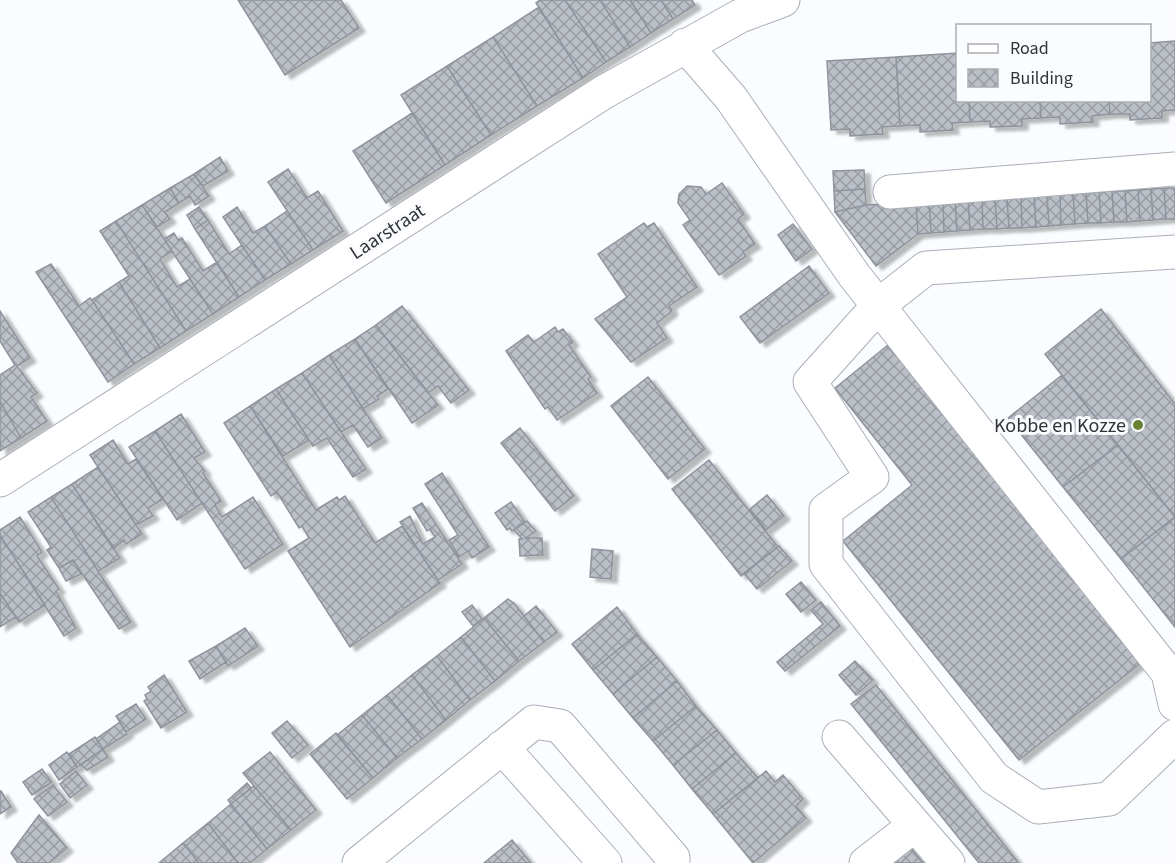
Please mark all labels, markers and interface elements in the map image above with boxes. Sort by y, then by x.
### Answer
legend [956,24,1151,102]
text: Road [1010,36,1049,61]
text: Building [1010,66,1073,91]
street label: Laarstraat [344,197,431,267]
place label: Kobbe en Kozze [994,412,1126,440]
marker: Kobbe en Kozze [1131,418,1145,432]

